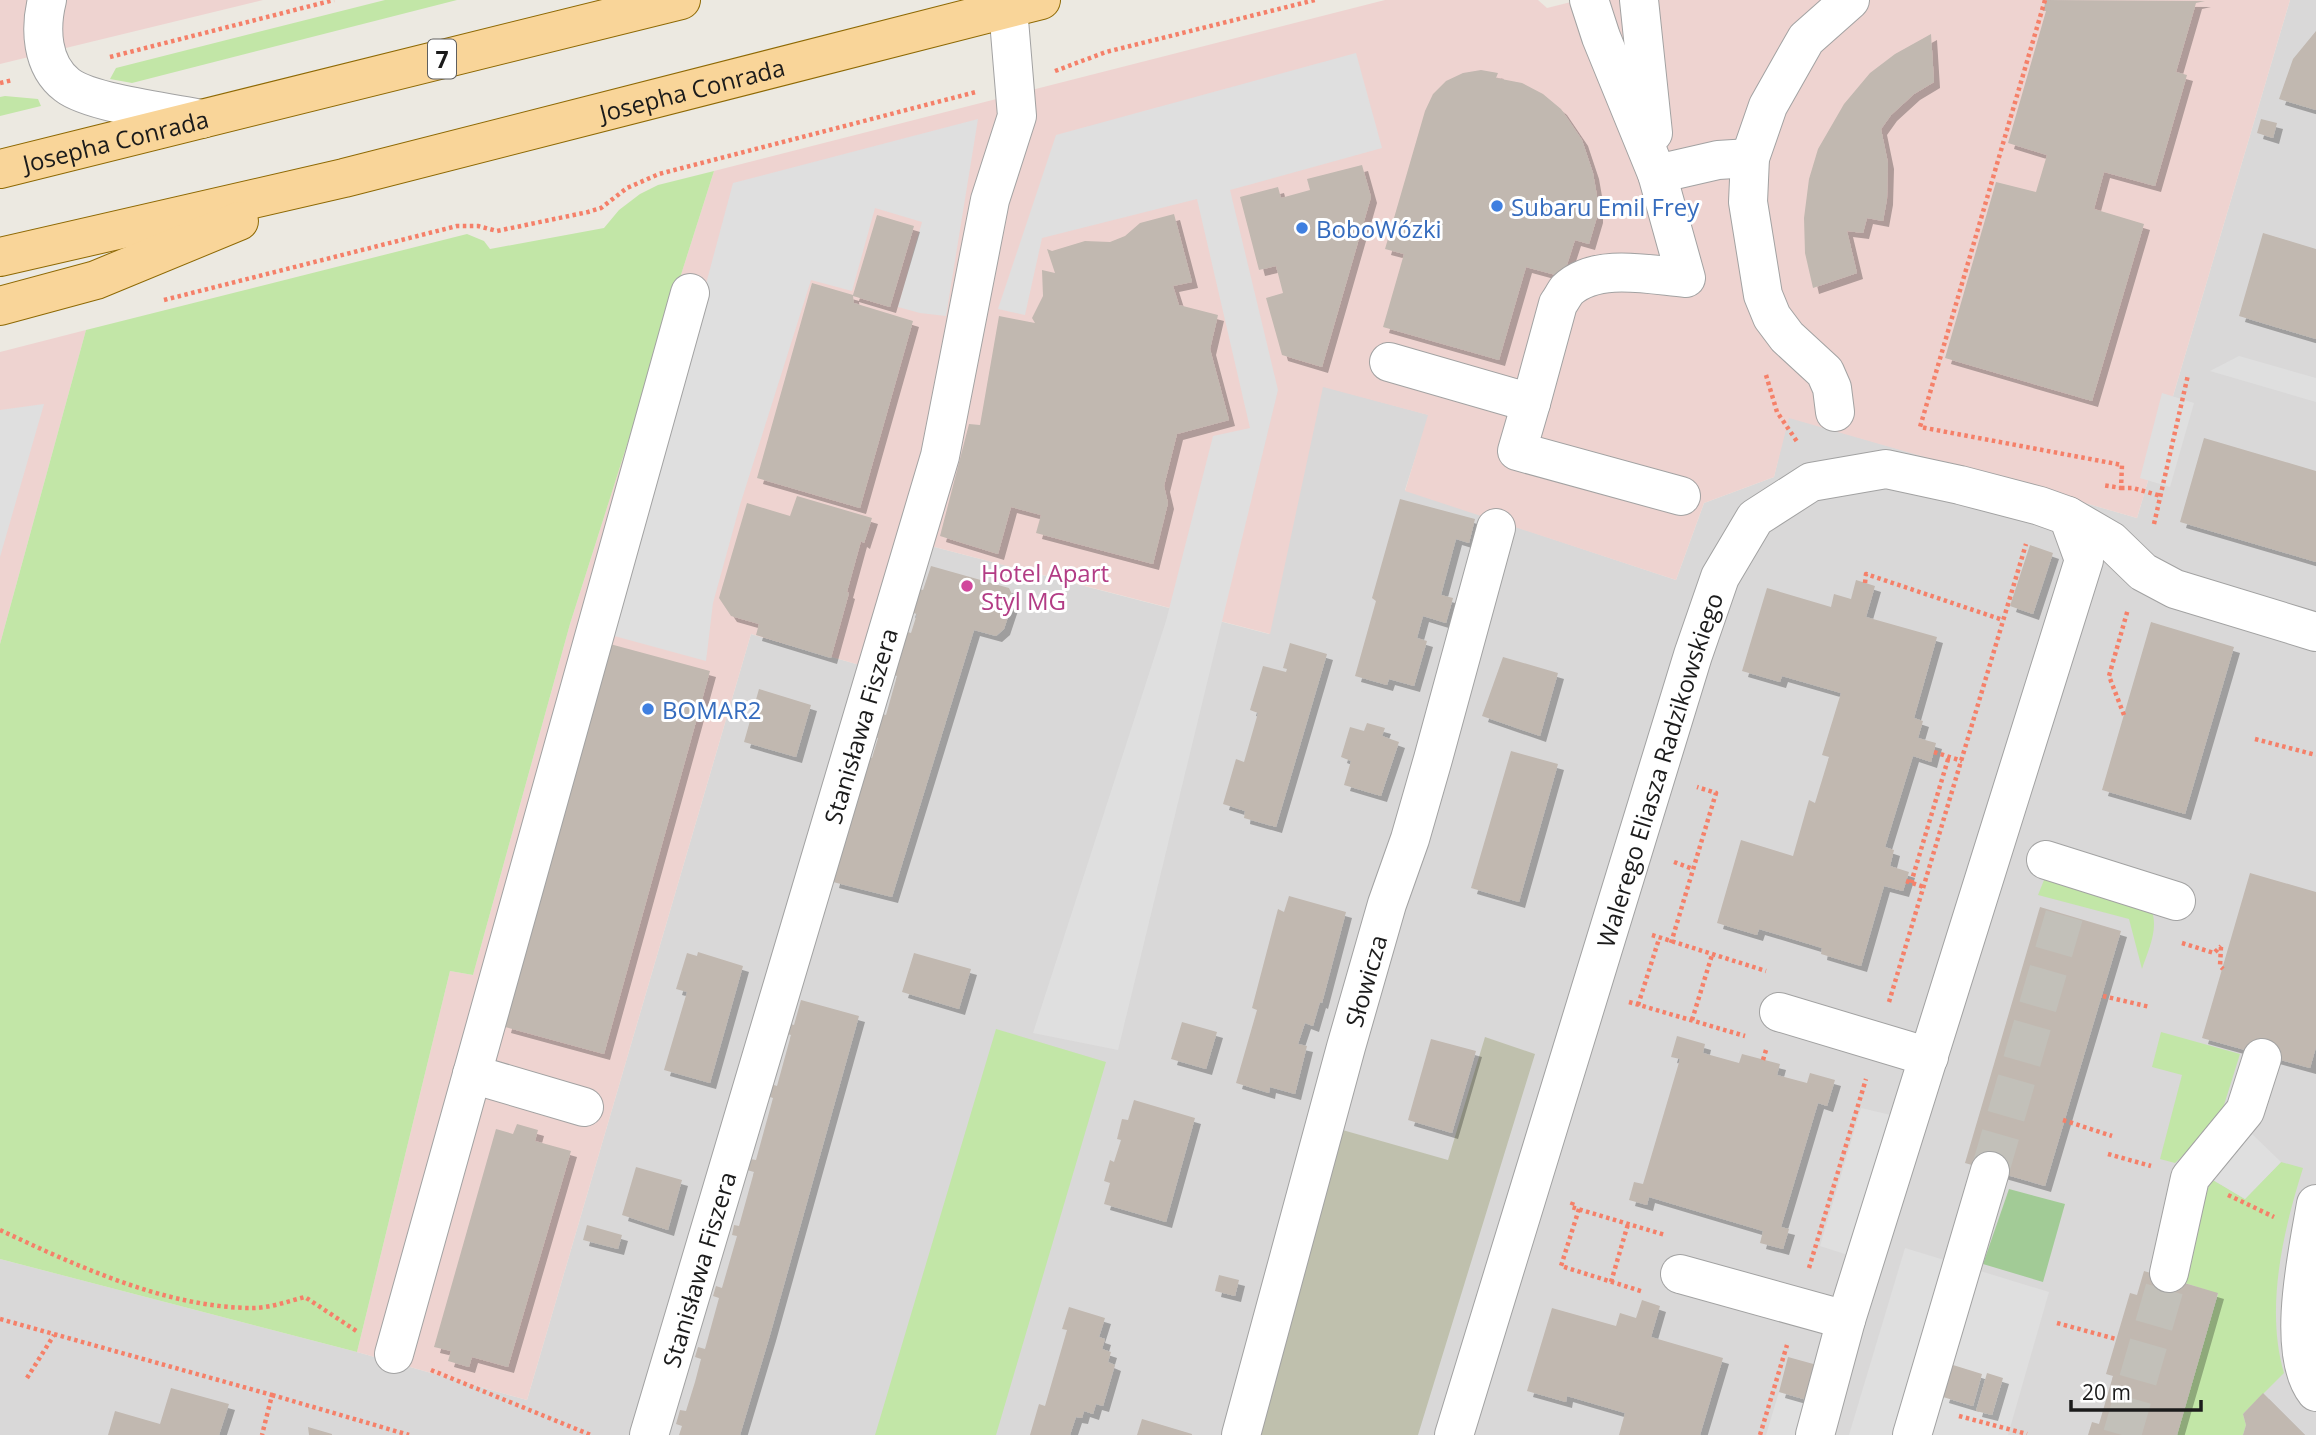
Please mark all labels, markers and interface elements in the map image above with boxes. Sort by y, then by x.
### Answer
road number: 7 [428,40,456,78]
street label: Josepha Conrada [594,50,788,129]
street label: Josepha Conrada [17,101,212,180]
place label: Subaru Emil Frey [1511,190,1700,223]
marker: Subaru Emil Frey [1489,198,1505,214]
place label: BoboWózki [1316,212,1442,245]
marker: BoboWózki [1294,220,1310,236]
place label: Hotel Apart Styl MG [981,556,1109,617]
marker: Hotel Apart Styl MG [959,578,975,594]
street label: Walerego Eliasza Radzikowskiego [1588,588,1730,951]
street label: Stanisława Fiszera [815,624,905,828]
place label: BOMAR2 [662,693,761,726]
marker: BOMAR2 [640,701,656,717]
street label: Słowicza [1336,931,1394,1031]
street label: Stanisława Fiszera [654,1167,743,1371]
scale bar [2071,1368,2200,1412]
text: 20 m [2082,1378,2131,1406]

